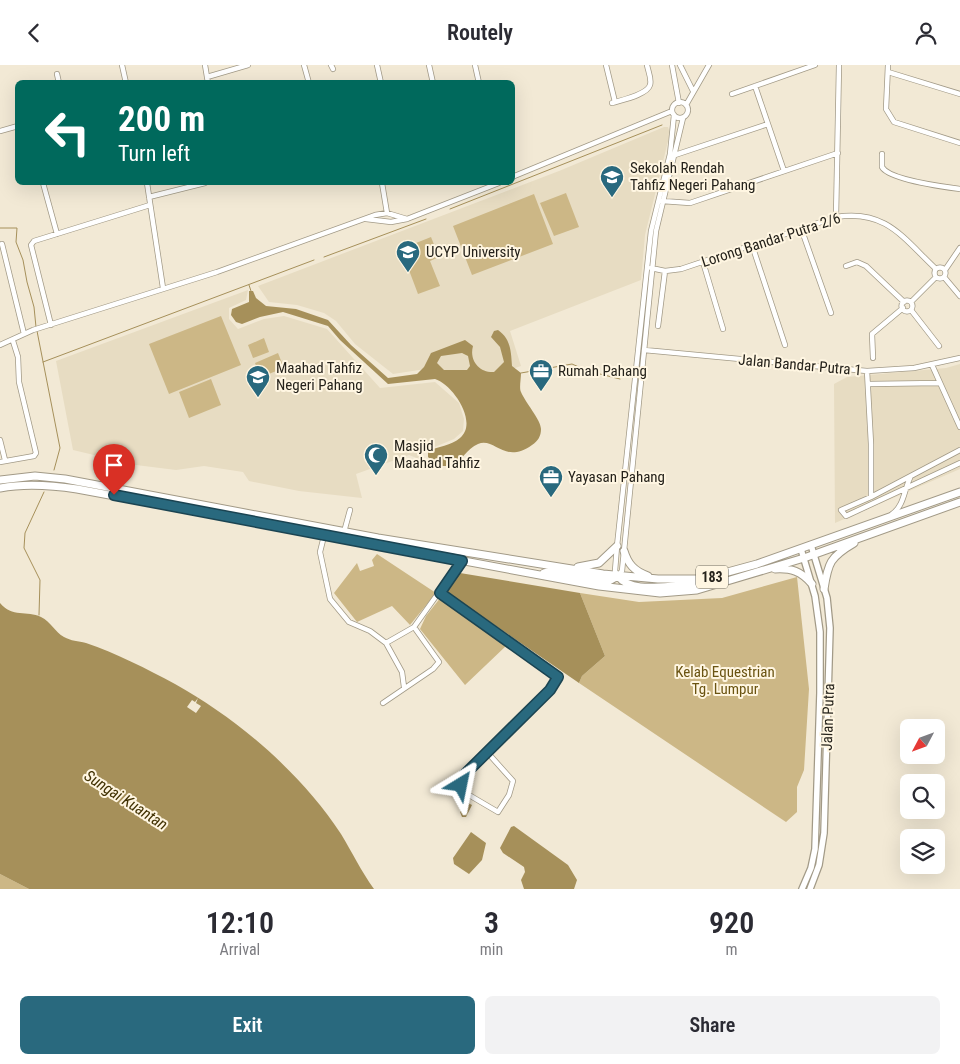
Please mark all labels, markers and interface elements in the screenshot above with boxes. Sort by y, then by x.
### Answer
icon: back [20,19,48,47]
icon: person [912,19,940,47]
text: Routely [447,20,513,45]
text: 200 m [118,99,205,140]
icon: left [35,100,100,165]
text: Turn left [118,141,190,166]
place label: Sekolah Rendah Tahfiz Negeri Pahang [630,159,756,194]
school or university icon: Sekolah Rendah Tahfiz Negeri Pahang [599,164,625,198]
street label: Lorong Bandar Putra 2/6 [699,209,843,271]
school or university icon: UCYP University [395,239,421,273]
place label: UCYP University [426,243,521,261]
street label: Jalan Bandar Putra 1 [738,351,862,379]
office icon: Rumah Pahang [528,358,554,392]
place label: Maahad Tahfiz Negeri Pahang [276,359,363,394]
place label: Rumah Pahang [558,362,647,380]
school or university icon: Maahad Tahfiz Negeri Pahang [245,364,271,398]
place label: Masjid Maahad Tahfiz [394,437,480,472]
mosque icon: Masjid Maahad Tahfiz [363,442,389,476]
pin [93,444,135,495]
icon: arrive [100,451,128,479]
office icon: Yayasan Pahang [538,464,564,498]
place label: Yayasan Pahang [568,468,665,486]
road number: 183 [696,566,728,589]
park label: Kelab Equestrian Tg. Lumpur [675,663,775,698]
street label: Jalan Putra [818,683,838,751]
north arrow [900,719,945,764]
map controls [900,719,945,874]
position arrow [434,758,486,810]
water label: Sungai Kuantan [81,766,171,834]
button: search [900,774,945,819]
button: layers [900,829,945,874]
text: 12:10 [206,905,274,940]
text: 3 [484,905,499,940]
text: 920 [709,905,754,940]
text: Arrival [220,940,260,959]
text: min [480,940,503,959]
text: m [726,940,738,959]
button: Exit [20,996,475,1054]
button: Share [485,996,940,1054]

